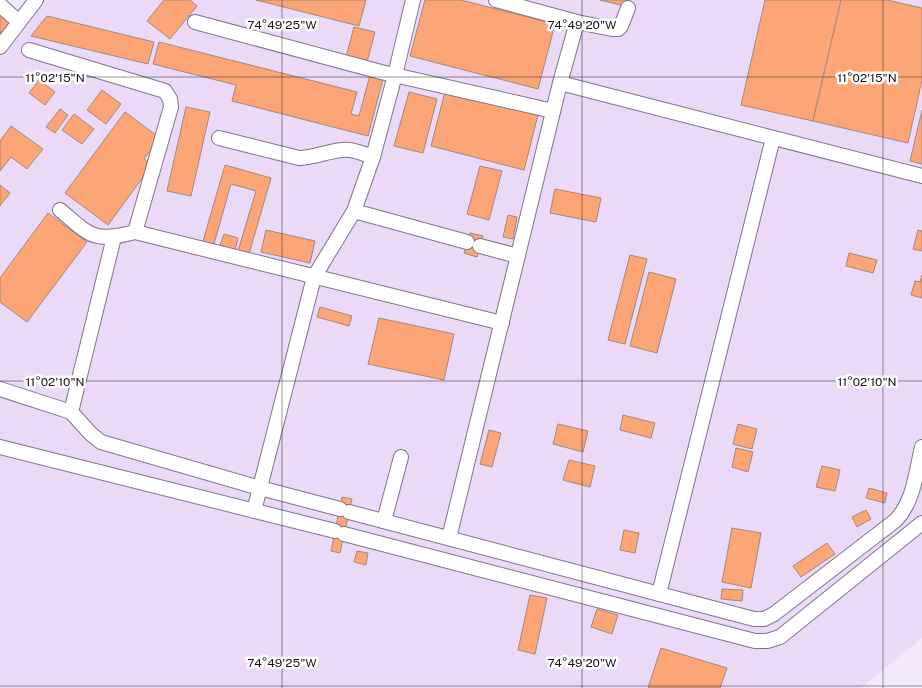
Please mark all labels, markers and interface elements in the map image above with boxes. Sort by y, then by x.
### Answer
text: 74°49'25"W [247,18,317,32]
text: 74°49'20"W [547,18,617,32]
text: 11°02'15"N [25,71,85,85]
text: 11°02'15"N [837,71,897,85]
text: 11°02'10"N [25,375,85,389]
text: 11°02'10"N [837,375,897,389]
text: 74°49'25"W [247,656,317,670]
text: 74°49'20"W [547,656,617,670]

